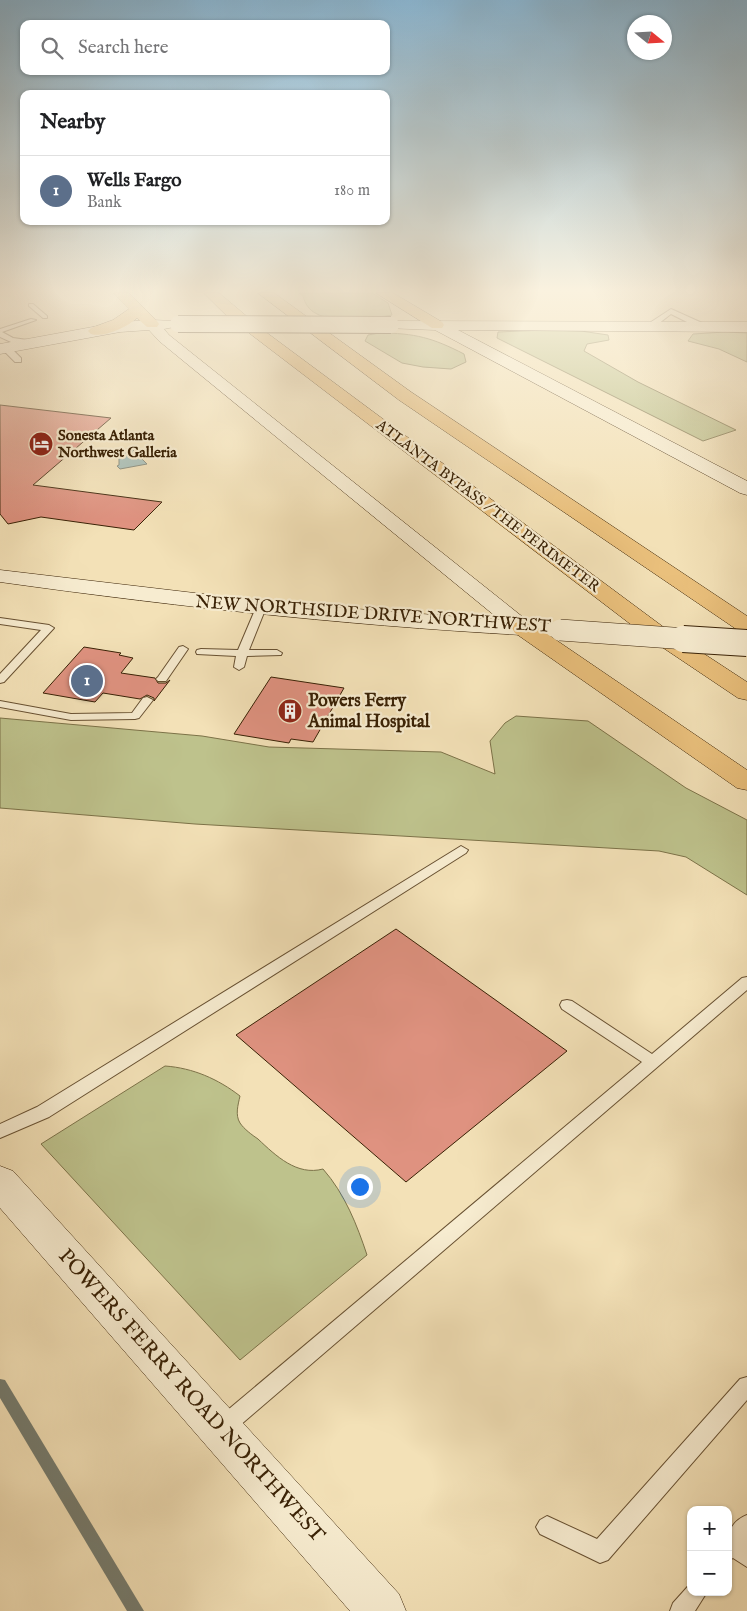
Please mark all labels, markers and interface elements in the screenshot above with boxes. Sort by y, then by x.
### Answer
north arrow [627,15,672,60]
search box [20,20,390,75]
icon: search [38,34,66,62]
text: Search here [78,36,169,60]
text: Nearby [40,109,105,136]
text: Wells Fargo [87,169,182,193]
text: 1 [53,181,59,201]
text: 180 m [334,181,370,201]
text: Bank [87,193,122,213]
street label: ATLANTA BYPASS / THE PERIMETER [372,415,604,597]
place label: Sonesta Atlanta Northwest Galleria [57,426,177,462]
hotel icon: Sonesta Atlanta Northwest Galleria [28,431,54,457]
street label: NEW NORTHSIDE DRIVE NORTHWEST [195,591,551,639]
pin: 1 [71,662,103,700]
place label: Powers Ferry Animal Hospital [307,690,431,734]
building icon: Powers Ferry Animal Hospital [277,698,303,724]
your location [347,1174,373,1200]
street label: POWERS FERRY ROAD NORTHWEST [52,1243,331,1549]
map controls [687,1506,732,1596]
button: + [687,1506,732,1551]
button: − [687,1551,732,1596]

